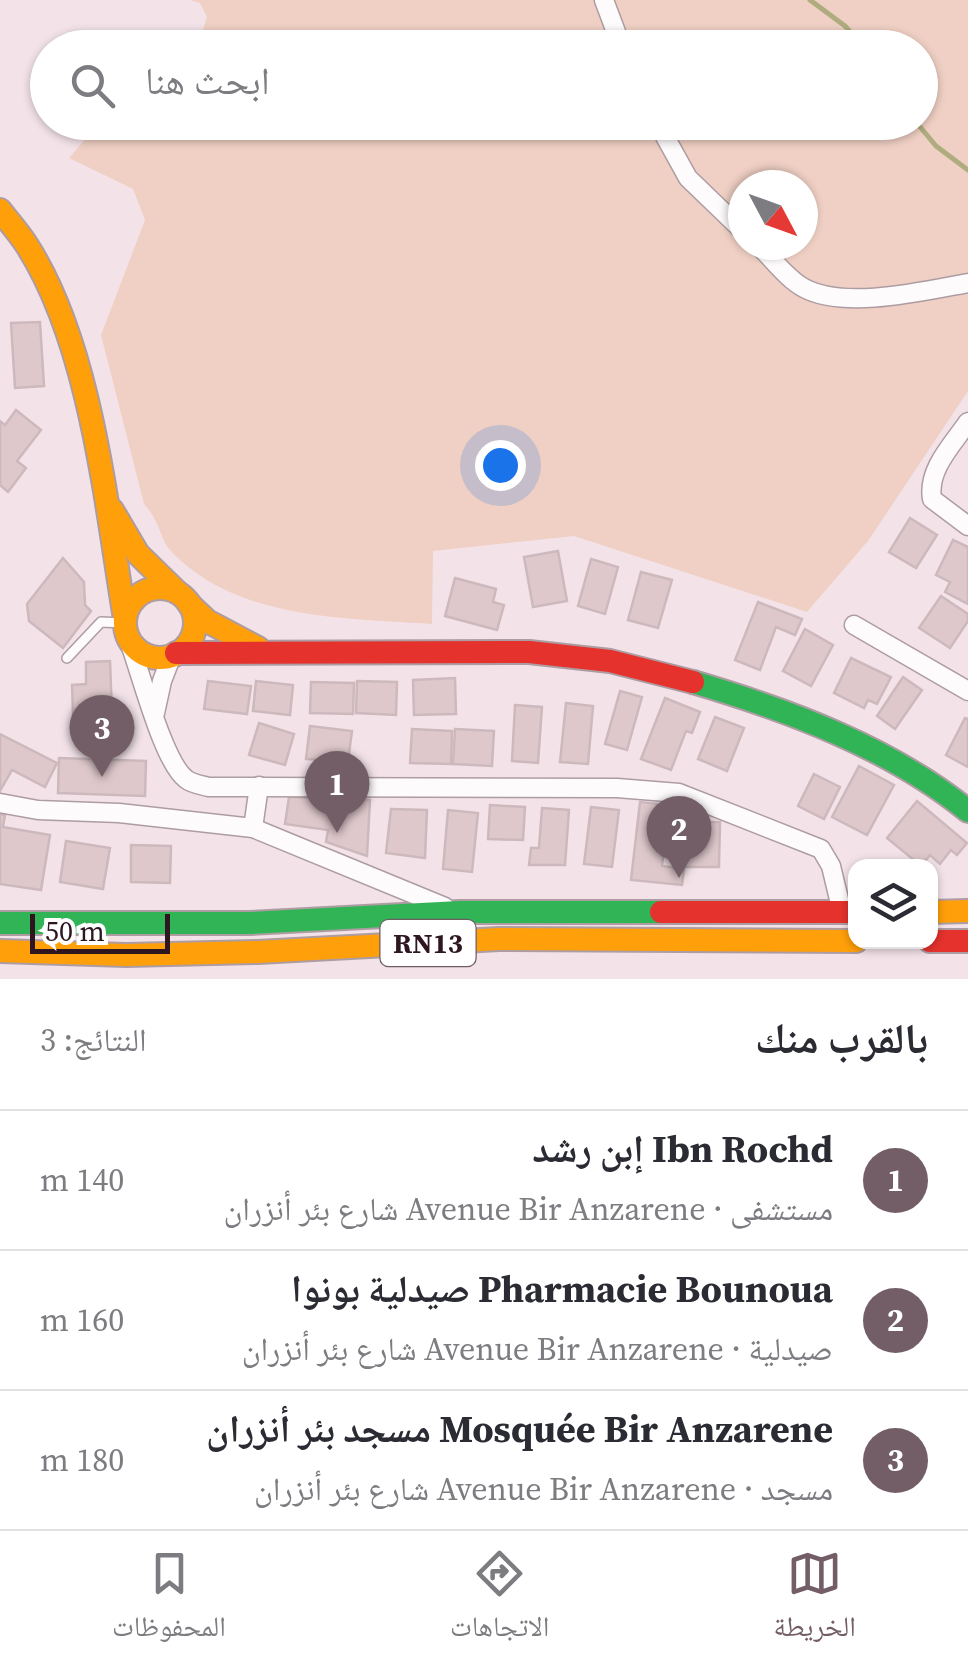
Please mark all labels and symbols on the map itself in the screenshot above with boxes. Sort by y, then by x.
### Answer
north arrow [728,170,818,260]
your location [475,440,526,491]
pin: 3 [70,694,134,777]
pin: 1 [304,750,370,833]
pin: 2 [646,796,712,878]
scale bar [30,909,170,954]
road number: RN13 [380,920,476,966]

